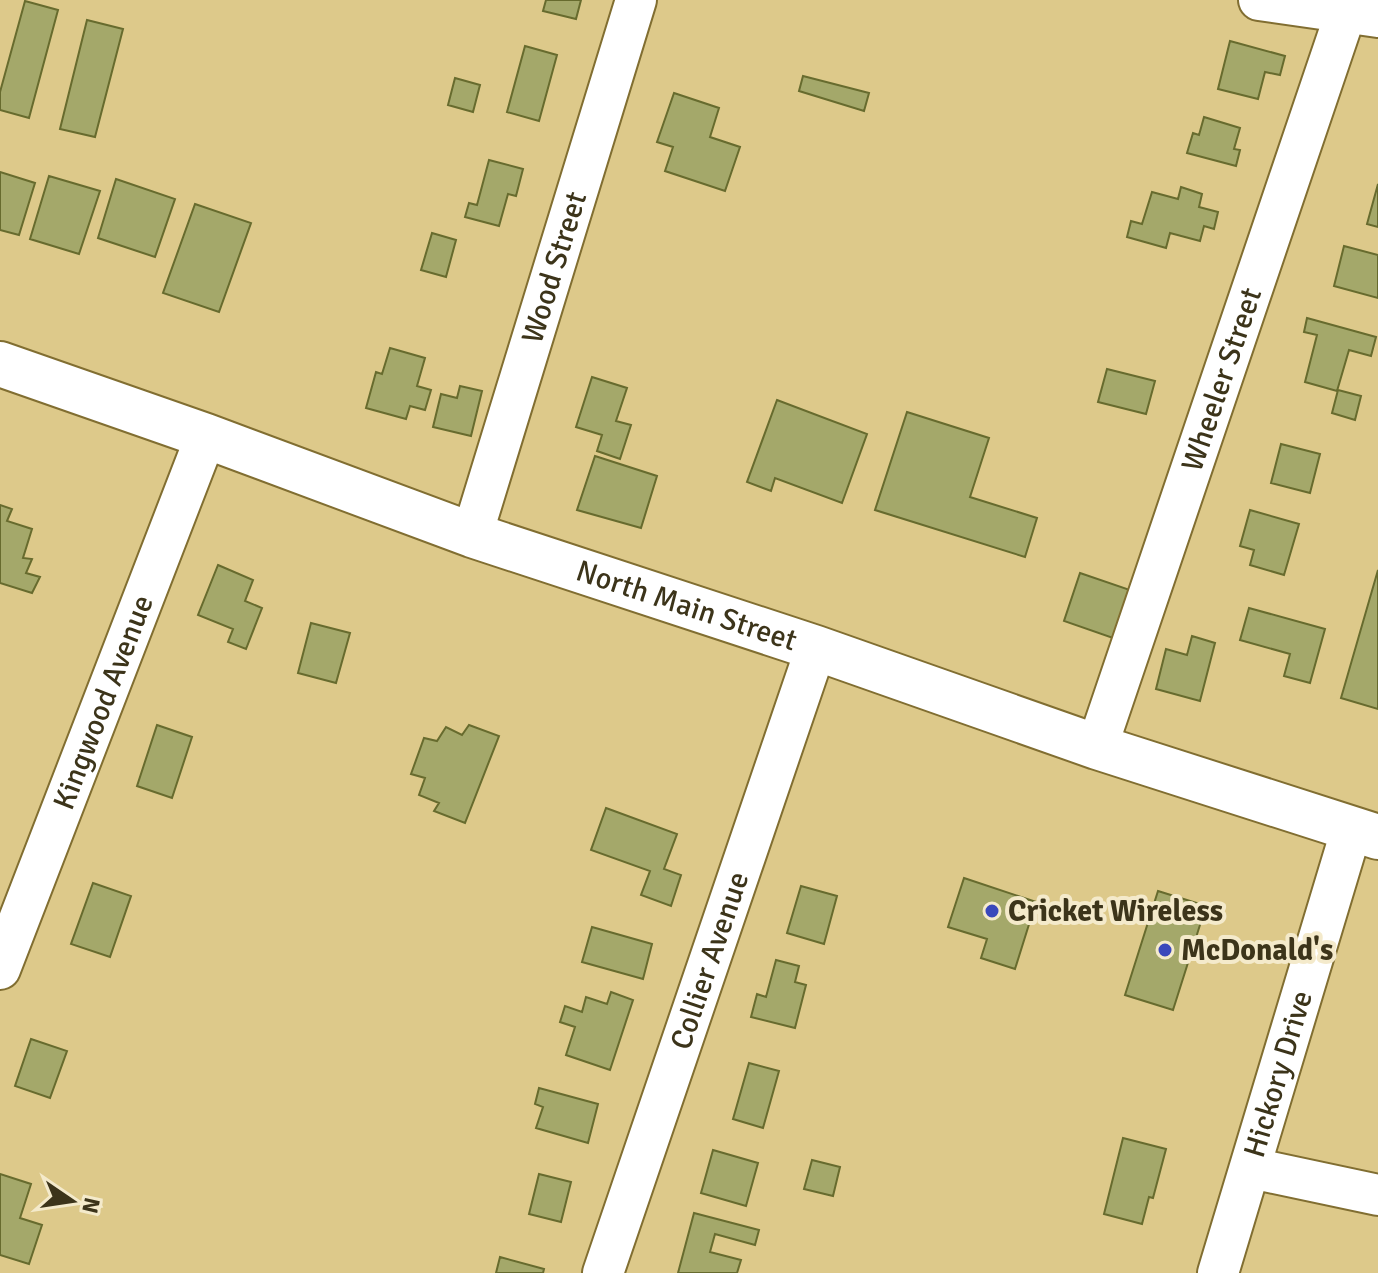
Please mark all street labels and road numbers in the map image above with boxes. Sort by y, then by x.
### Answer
street label: Wood Street [514,187,595,348]
street label: Wheeler Street [1174,283,1270,476]
street label: North Main Street [571,553,802,659]
street label: Kingwood Avenue [45,590,162,815]
street label: Collier Avenue [663,867,757,1055]
street label: Hickory Drive [1236,986,1321,1162]

